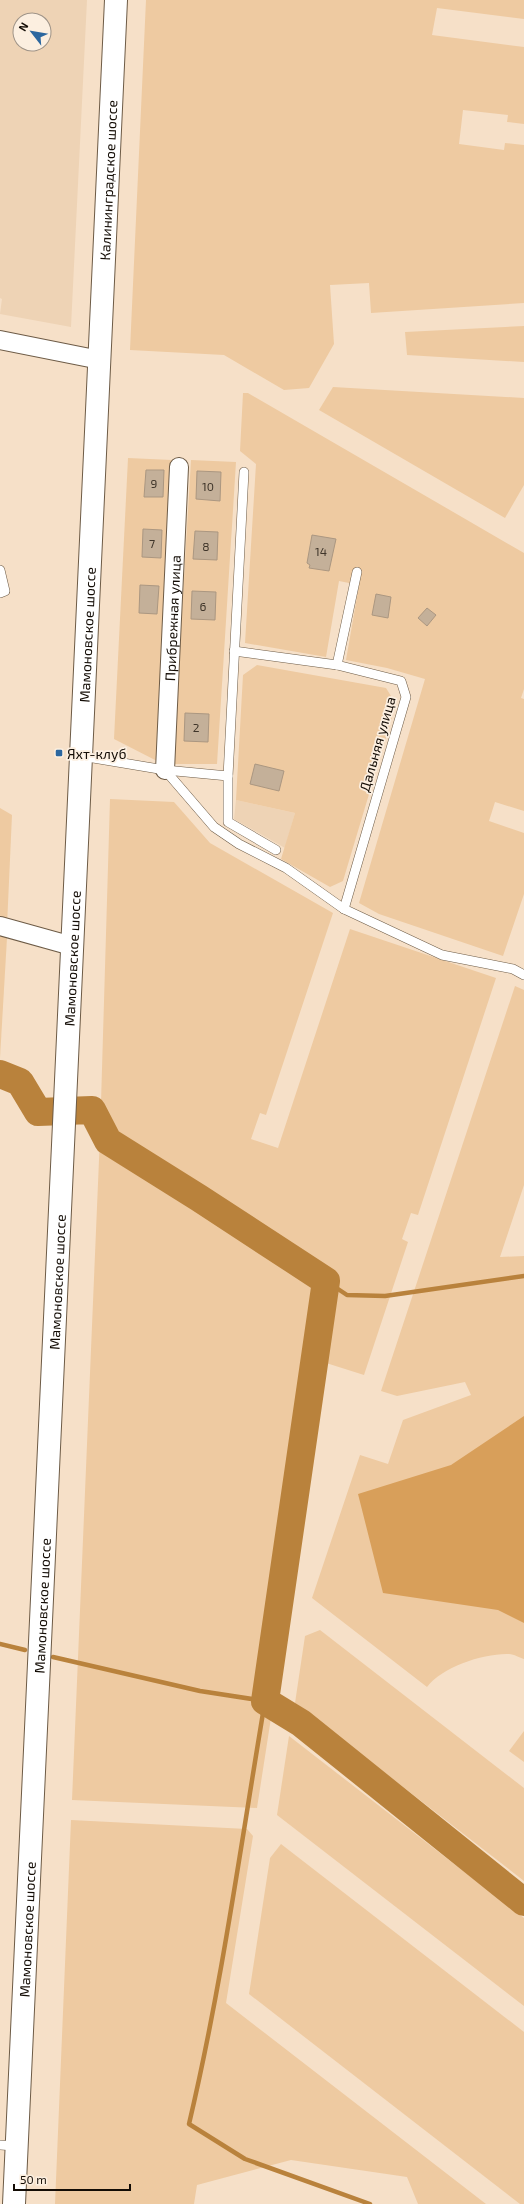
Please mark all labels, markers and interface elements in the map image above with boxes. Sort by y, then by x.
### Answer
north arrow [12,12,52,52]
text: N [15,20,31,33]
street label: Калининградское шоссе [95,99,120,261]
house number: 9 [151,476,158,490]
house number: 10 [202,479,214,493]
house number: 7 [149,536,155,550]
house number: 8 [202,539,210,553]
house number: 14 [315,544,327,558]
street label: Прибрежная улица [161,555,183,682]
street label: Мамоновское шоссе [75,566,98,703]
house number: 6 [200,599,207,613]
street label: Дальняя улица [355,695,399,793]
house number: 2 [193,720,200,734]
place label: Яхт-клуб [67,745,126,762]
marker: Яхт-клуб [54,748,64,758]
street label: Мамоновское шоссе [60,890,83,1027]
street label: Мамоновское шоссе [45,1214,68,1350]
street label: Мамоновское шоссе [30,1537,53,1674]
street label: Мамоновское шоссе [15,1861,38,1998]
scale bar [14,2166,130,2192]
text: 50 m [20,2172,47,2186]

